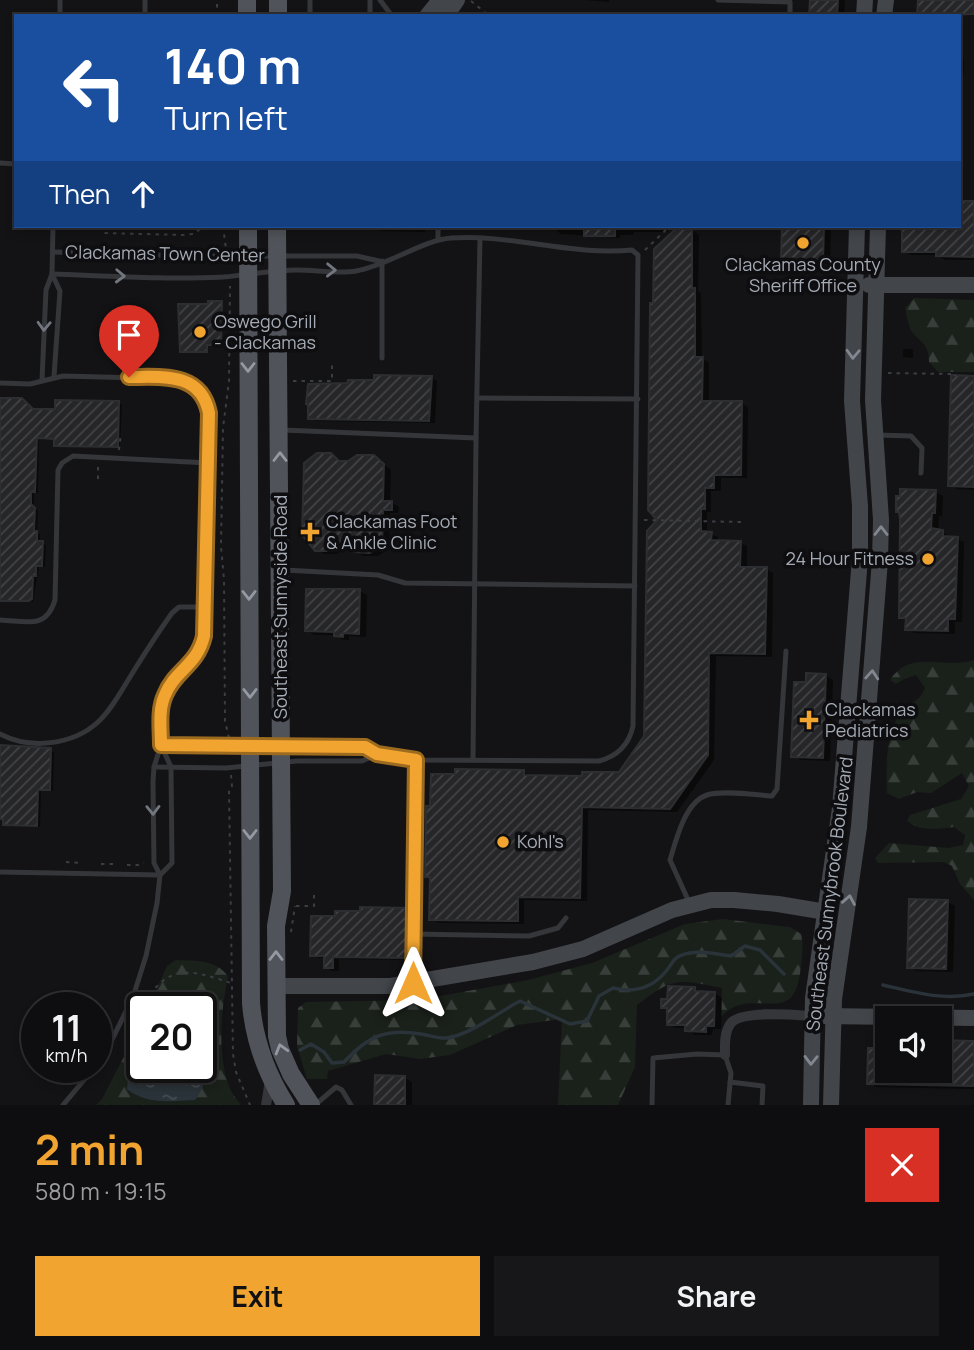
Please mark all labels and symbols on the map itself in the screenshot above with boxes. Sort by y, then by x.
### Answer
marker: Clackamas County Sheriff Office [795,235,811,251]
street label: Clackamas Town Center [65,239,266,267]
place label: Clackamas County Sheriff Office [725,252,881,297]
one-way arrow [326,263,337,278]
one-way arrow [115,269,126,284]
pin [99,305,159,377]
place label: Oswego Grill - Clackamas [214,309,317,354]
one-way arrow [37,321,52,332]
marker: Oswego Grill - Clackamas [192,324,208,340]
one-way arrow [846,348,861,359]
one-way arrow [240,363,256,373]
one-way arrow [272,452,288,462]
street label: Southeast Sunnyside Road [268,495,292,719]
place label: Clackamas Foot & Ankle Clinic [326,509,458,554]
marker: Clackamas Foot & Ankle Clinic [300,522,320,542]
one-way arrow [873,525,889,536]
place label: 24 Hour Fitness [786,546,914,570]
marker: 24 Hour Fitness [920,551,936,567]
one-way arrow [241,590,257,601]
one-way arrow [864,670,879,681]
one-way arrow [242,688,258,699]
place label: Clackamas Pediatrics [825,697,916,742]
marker: Clackamas Pediatrics [799,710,819,730]
street label: Southeast Sunnybrook Boulevard [800,755,858,1032]
one-way arrow [145,805,161,816]
one-way arrow [242,829,258,840]
place label: Kohl's [517,829,564,853]
marker: Kohl's [495,834,511,850]
one-way arrow [841,894,856,906]
position arrow [376,946,450,1020]
one-way arrow [268,950,284,960]
speed limit sign: 20 [126,992,217,1083]
one-way arrow [274,1043,289,1055]
one-way arrow [803,1056,819,1066]

